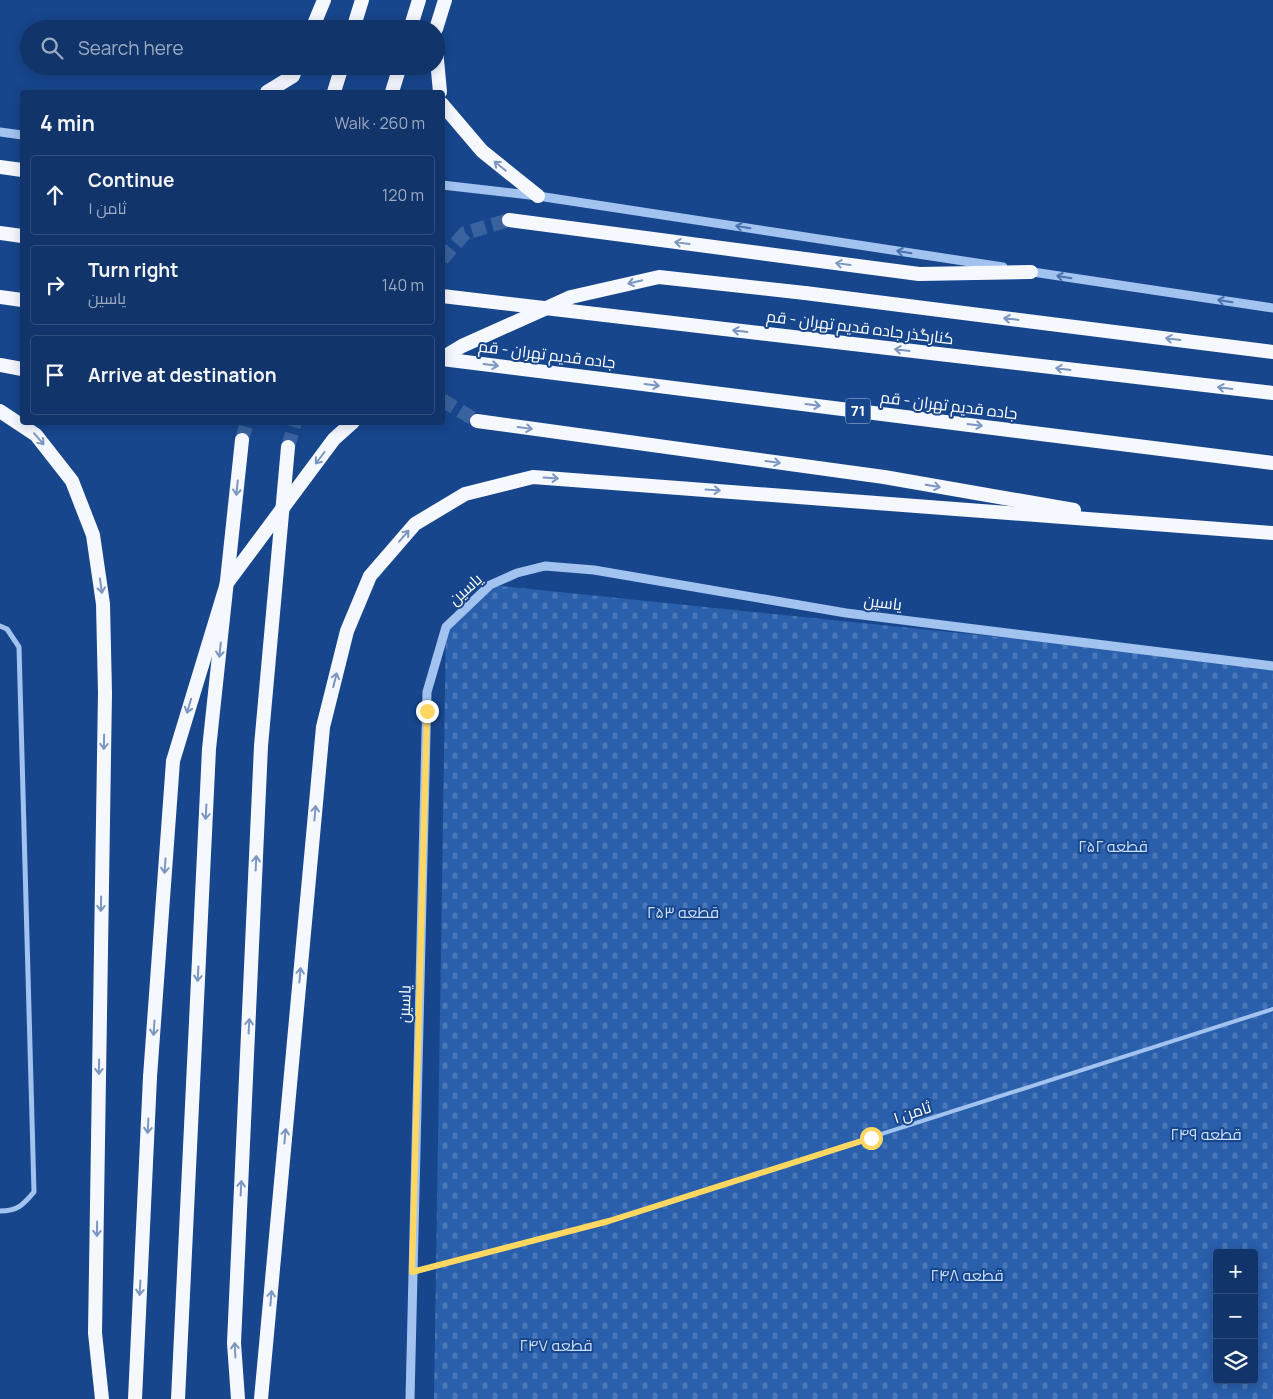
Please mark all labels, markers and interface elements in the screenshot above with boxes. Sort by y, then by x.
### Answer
search box [20,20,445,75]
icon: search [38,34,66,62]
text: Search here [78,35,184,61]
text: 4 min [40,109,95,137]
text: Walk · 260 m [335,112,425,134]
one-way arrow [494,160,507,171]
text: Continue [88,167,174,193]
icon: ahead [41,181,69,209]
text: 120 m [382,184,424,206]
text: ثامن ۱ [88,197,127,219]
one-way arrow [735,222,751,232]
one-way arrow [674,238,690,248]
one-way arrow [896,247,912,257]
text: Turn right [88,257,178,283]
one-way arrow [835,259,851,269]
icon: right [41,271,69,299]
one-way arrow [1057,271,1073,281]
text: 140 m [382,274,424,296]
one-way arrow [628,278,644,287]
text: یاسین [88,287,126,309]
one-way arrow [1217,296,1233,306]
street label: کنارگذر جاده قدیم تهران - قم [765,305,955,350]
one-way arrow [1004,314,1020,324]
one-way arrow [733,326,749,336]
one-way arrow [1165,334,1181,344]
street label: جاده قدیم تهران - قم [477,335,617,374]
one-way arrow [894,345,910,355]
one-way arrow [483,360,499,370]
icon: arrive [41,361,69,389]
text: Arrive at destination [88,362,277,388]
one-way arrow [1056,364,1072,374]
one-way arrow [644,380,660,390]
one-way arrow [1217,383,1233,393]
street label: جاده قدیم تهران - قم [879,386,1019,425]
road number: 71 [846,398,870,424]
one-way arrow [805,400,821,410]
one-way arrow [966,421,982,431]
one-way arrow [517,423,533,433]
one-way arrow [34,433,45,446]
one-way arrow [315,451,325,465]
one-way arrow [764,457,780,467]
one-way arrow [542,473,558,483]
one-way arrow [232,480,242,496]
one-way arrow [925,481,941,491]
one-way arrow [704,486,720,495]
one-way arrow [398,530,409,543]
street label: یاسین [443,568,487,610]
one-way arrow [96,578,106,594]
street label: یاسین [863,589,904,615]
one-way arrow [215,642,225,658]
one-way arrow [331,672,340,688]
one-way arrow [184,698,194,714]
route end [416,700,439,723]
one-way arrow [99,734,109,750]
one-way arrow [201,804,211,820]
one-way arrow [310,805,320,821]
park label: قطعه ۲۵۲ [1078,835,1148,857]
one-way arrow [251,856,261,872]
one-way arrow [161,858,170,874]
one-way arrow [97,896,106,912]
park label: قطعه ۲۵۳ [647,901,719,923]
one-way arrow [194,966,203,982]
one-way arrow [295,967,305,983]
street label: یاسین [392,984,416,1023]
one-way arrow [244,1018,253,1034]
one-way arrow [149,1020,158,1036]
one-way arrow [94,1058,104,1074]
street label: ثامن ۱ [890,1095,934,1128]
one-way arrow [143,1118,152,1134]
park label: قطعه ۲۴۹ [1170,1123,1242,1145]
route start [860,1127,883,1150]
one-way arrow [281,1129,290,1145]
one-way arrow [237,1180,246,1196]
one-way arrow [92,1221,101,1237]
map controls [1213,1249,1258,1384]
button: + [1213,1249,1258,1294]
park label: قطعه ۲۴۸ [930,1264,1004,1286]
one-way arrow [135,1280,145,1296]
one-way arrow [266,1290,275,1306]
button: − [1213,1294,1258,1339]
park label: قطعه ۲۴۷ [519,1334,593,1356]
button: layers [1213,1339,1258,1384]
one-way arrow [230,1343,239,1359]

